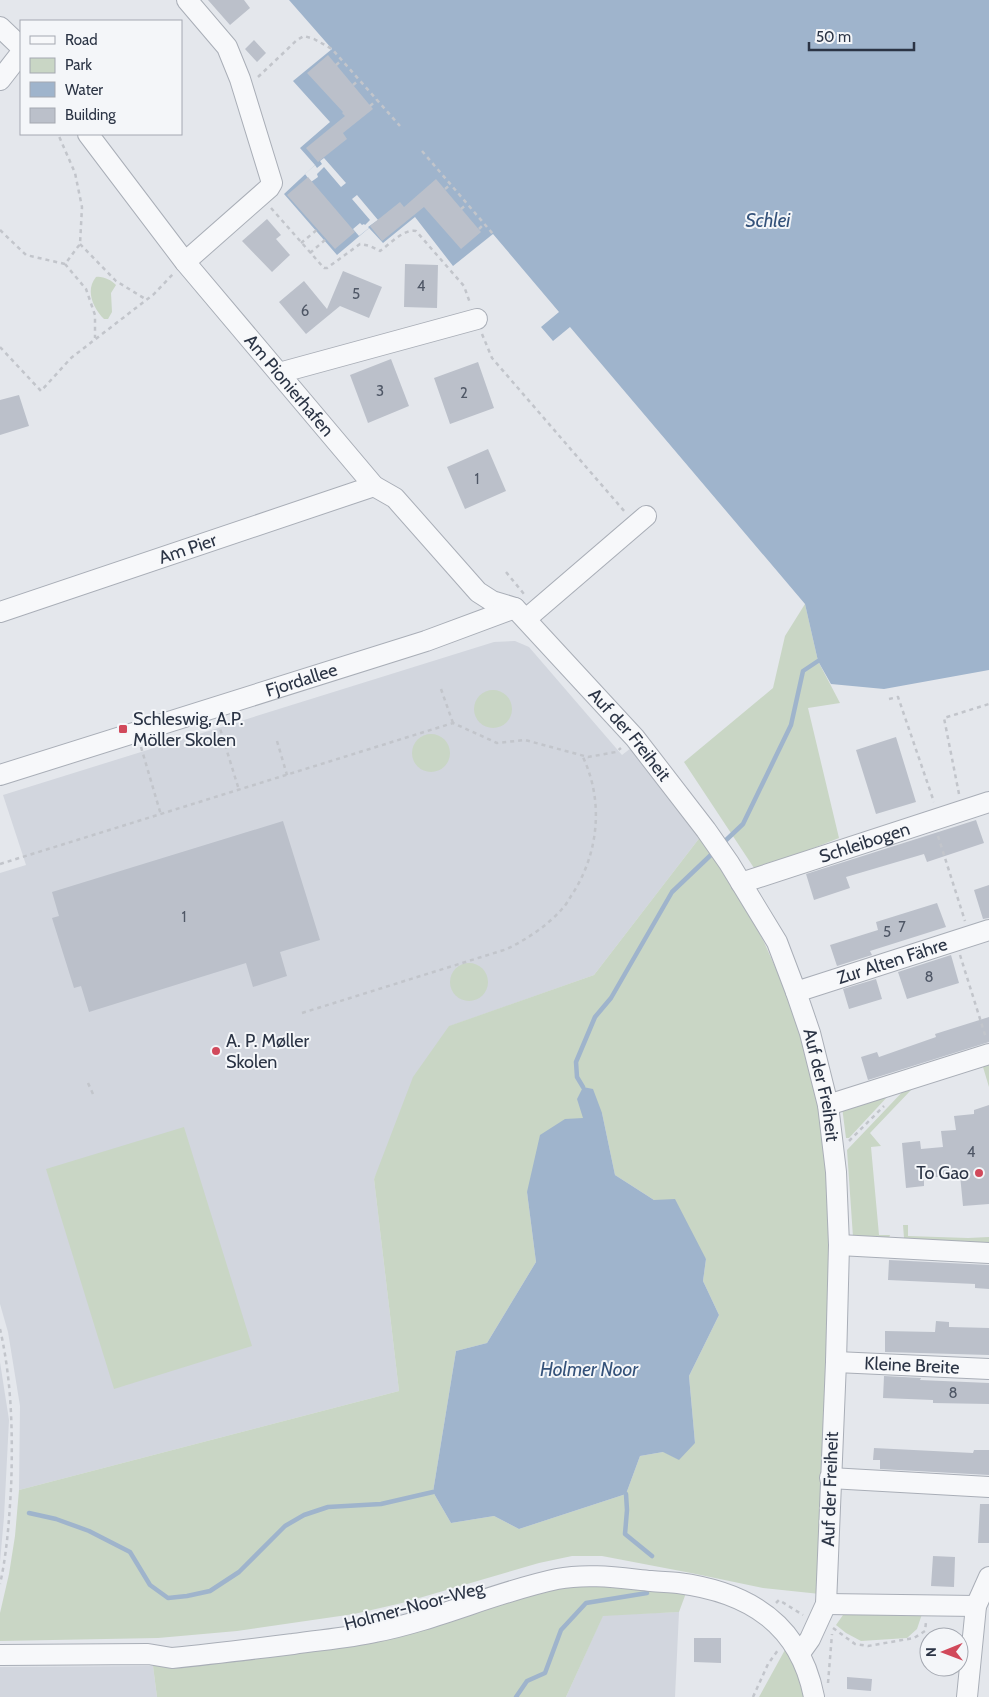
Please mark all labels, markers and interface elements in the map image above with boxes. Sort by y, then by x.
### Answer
legend [20,20,182,135]
scale bar [809,20,914,52]
text: 50 m [816,28,851,46]
text: Road [65,31,98,49]
text: Park [65,56,92,74]
text: Water [65,81,103,99]
text: Building [65,106,116,124]
water label: Schlei [746,209,791,232]
house number: 4 [417,277,426,295]
house number: 5 [352,285,360,303]
house number: 6 [301,302,309,320]
street label: Am Pionierhafen [240,330,338,441]
house number: 3 [376,382,384,400]
house number: 2 [460,384,468,402]
house number: 1 [475,470,479,488]
street label: Am Pier [156,529,220,569]
street label: Fjordallee [263,659,340,702]
street label: Auf der Freiheit [584,684,675,786]
place label: Schleswig, A.P. Möller Skolen [133,708,243,751]
marker: Schleswig, A.P. Möller Skolen [117,723,129,735]
street label: Schleibogen [817,818,913,868]
house number: 1 [182,908,186,926]
house number: 7 [898,918,906,936]
house number: 5 [883,923,891,941]
street label: Zur Alten Fähre [834,933,950,989]
house number: 8 [924,968,934,986]
street label: Auf der Freiheit [798,1026,843,1143]
place label: A. P. Møller Skolen [226,1030,309,1073]
marker: A. P. Møller Skolen [210,1045,222,1057]
house number: 4 [967,1143,976,1161]
place label: To Gao [916,1162,969,1184]
marker: To Gao [973,1167,985,1179]
street label: Kleine Breite [864,1352,960,1379]
water label: Holmer Noor [540,1358,639,1381]
house number: 8 [948,1384,958,1402]
street label: Auf der Freiheit [817,1431,843,1547]
street label: Holmer-Noor-Weg [342,1576,487,1635]
north arrow [919,1627,969,1677]
text: N [922,1647,940,1657]

